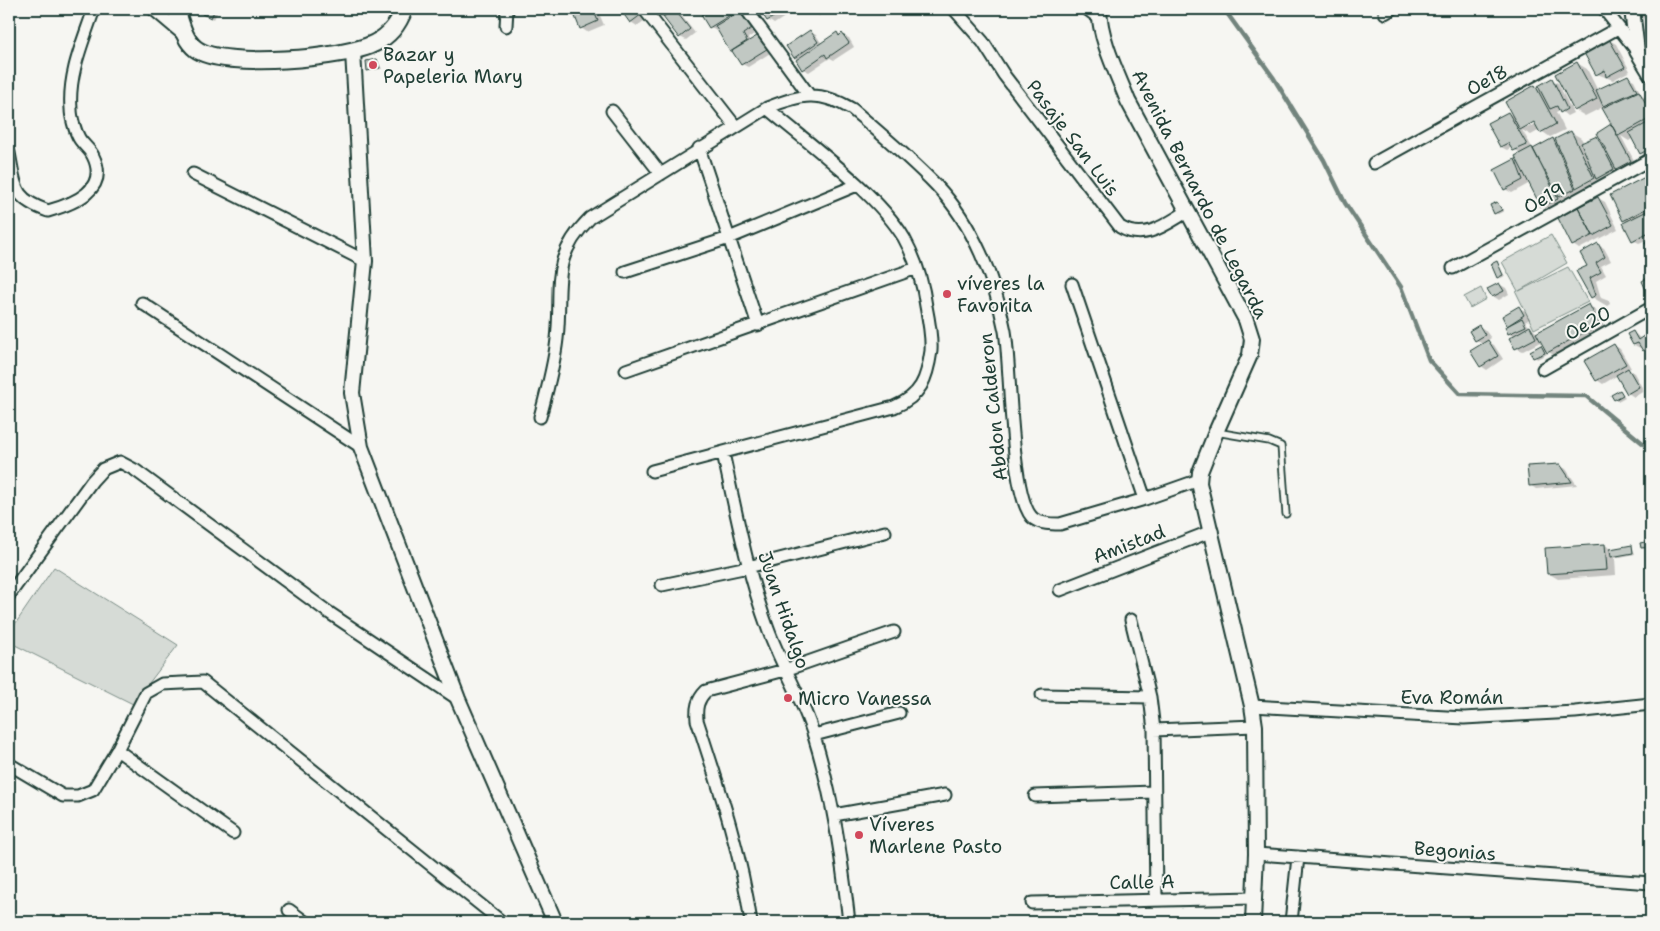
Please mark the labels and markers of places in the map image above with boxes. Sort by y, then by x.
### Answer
place label: Bazar y Papeleria Mary [383,42,523,89]
marker: Bazar y Papeleria Mary [367,59,379,71]
place label: víveres la Favorita [957,271,1045,318]
marker: víveres la Favorita [941,288,953,300]
place label: Micro Vanessa [798,686,932,711]
marker: Micro Vanessa [782,692,794,704]
place label: Víveres Marlene Pasto [869,812,1002,859]
marker: Víveres Marlene Pasto [853,829,865,841]

